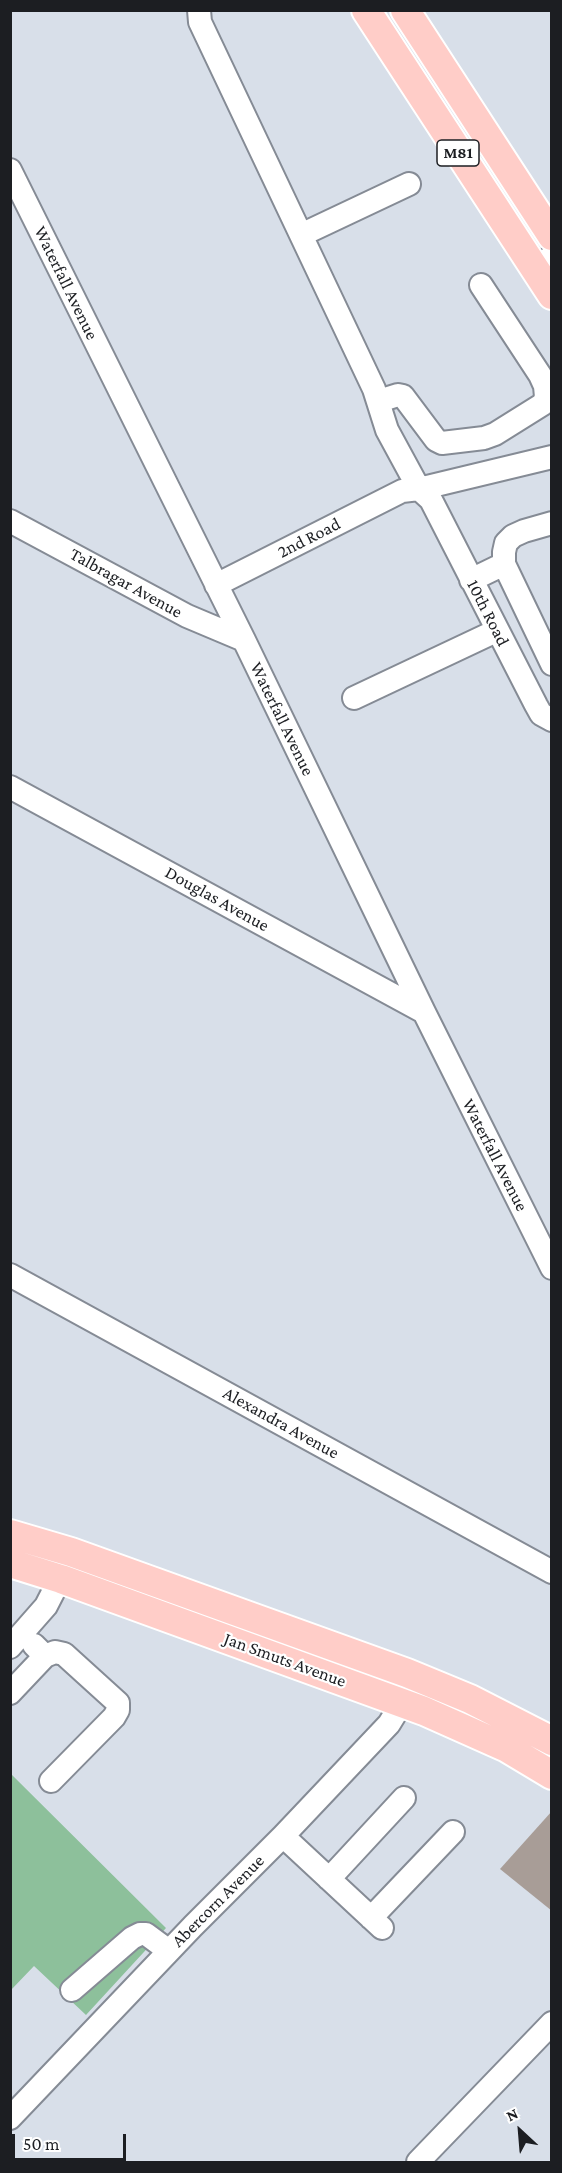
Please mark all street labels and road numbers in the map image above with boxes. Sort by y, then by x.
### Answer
road number: M81 [437,140,479,166]
street label: Waterfall Avenue [29,223,103,343]
street label: 2nd Road [274,513,344,563]
street label: Talbragar Avenue [66,543,186,623]
street label: 10th Road [462,576,514,650]
street label: Waterfall Avenue [245,659,319,779]
street label: Douglas Avenue [161,862,273,936]
street label: Waterfall Avenue [457,1095,533,1215]
street label: Alexandra Avenue [219,1382,343,1464]
street label: Jan Smuts Avenue [221,1628,349,1692]
street label: Abercorn Avenue [167,1850,269,1952]

